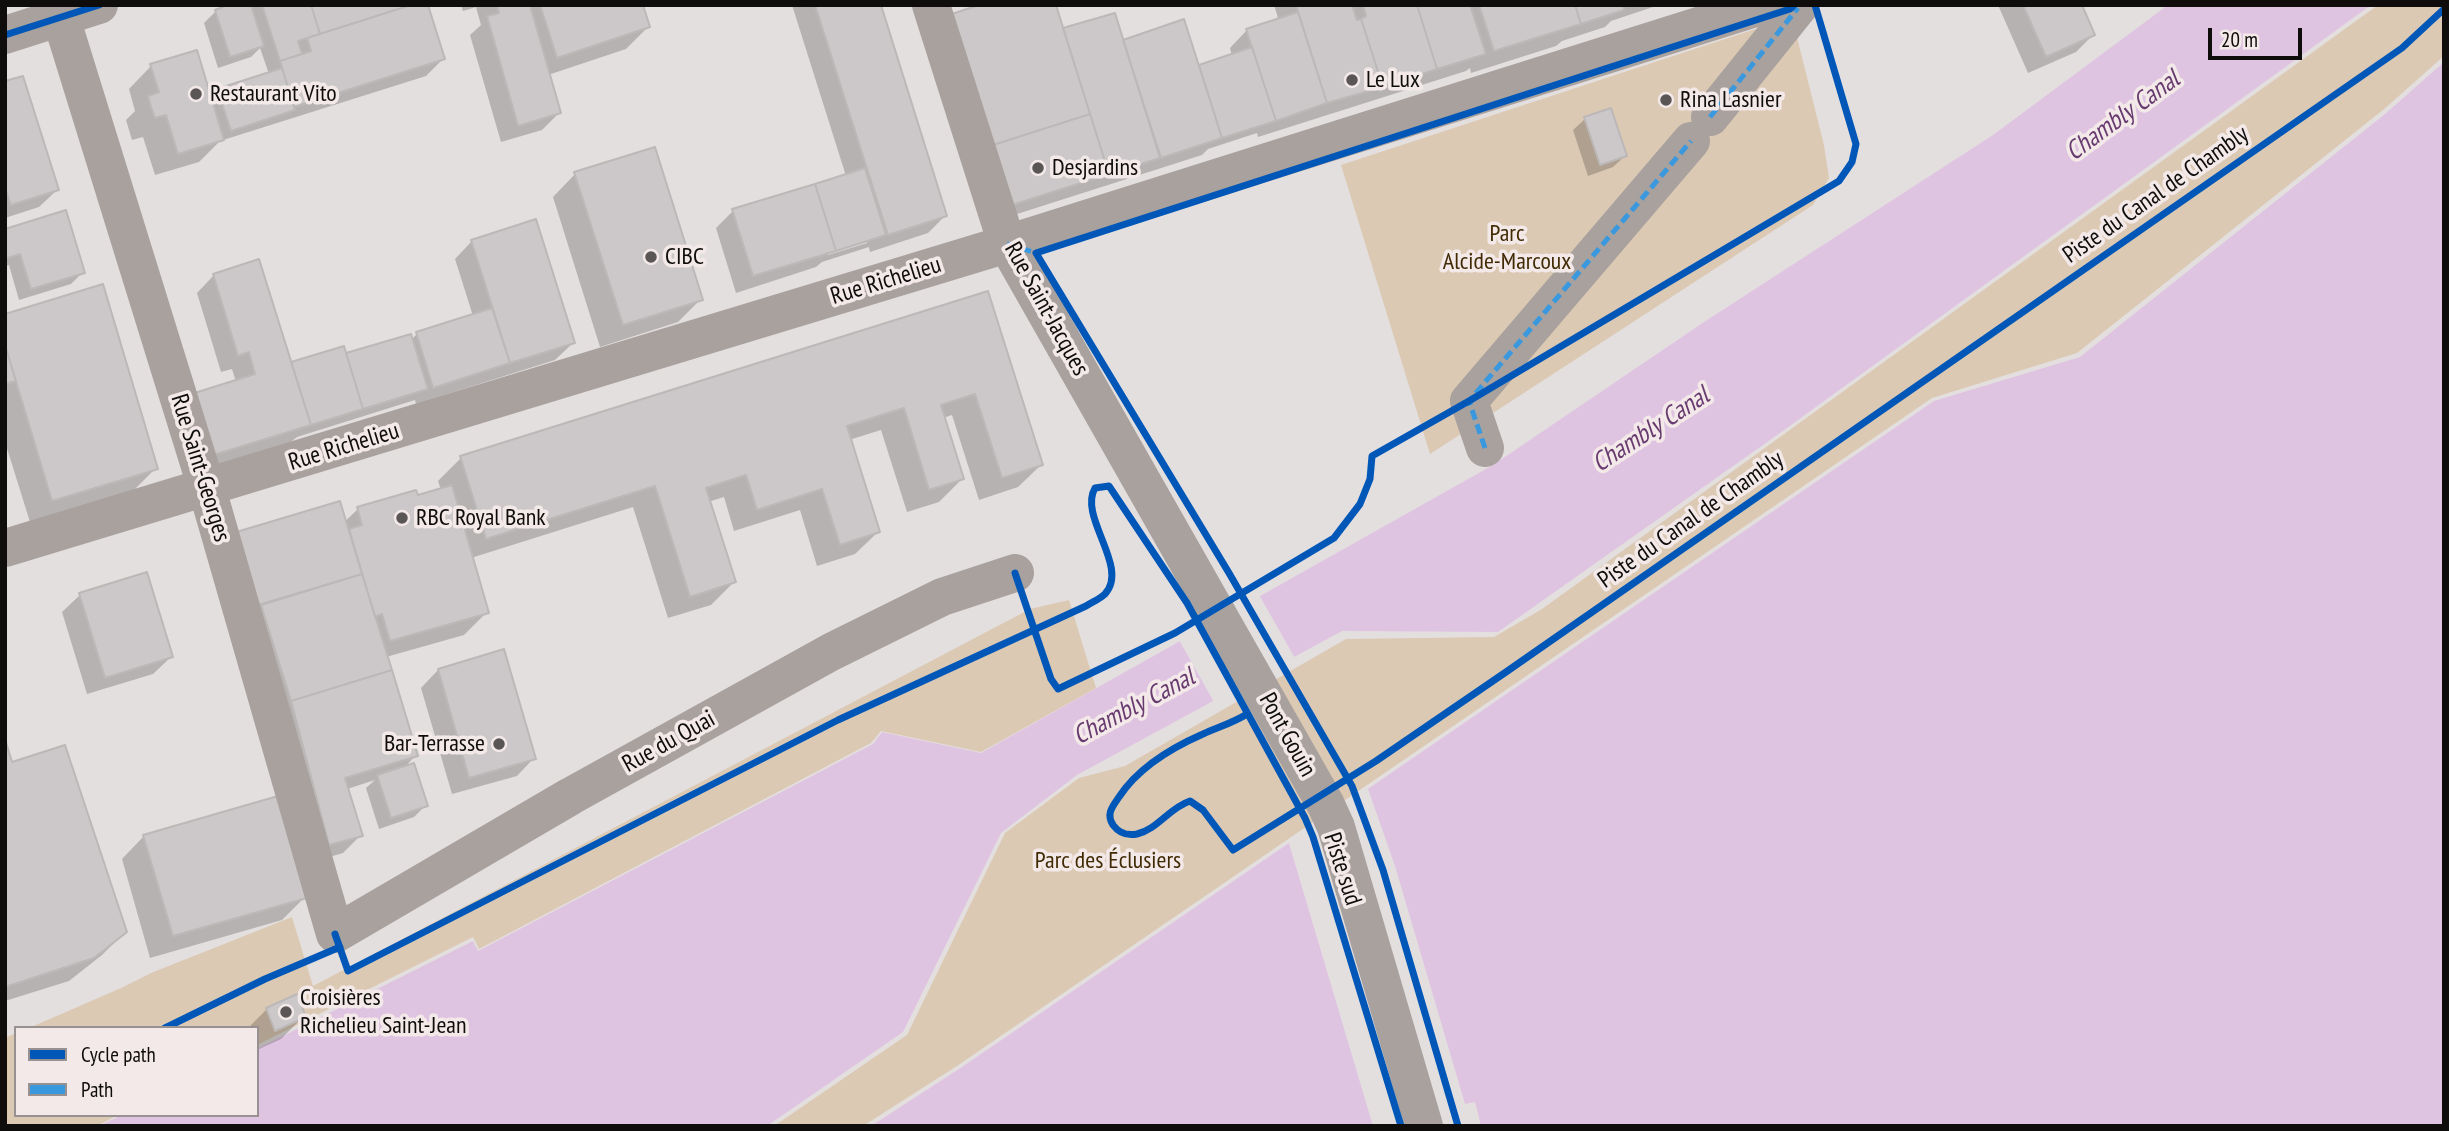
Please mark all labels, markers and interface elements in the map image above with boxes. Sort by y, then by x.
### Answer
scale bar [2211,14,2306,58]
text: 20 m [2221,26,2258,53]
water label: Chambly Canal [2060,64,2186,168]
place label: Le Lux [1366,66,1420,94]
marker: Le Lux [1344,72,1360,88]
place label: Restaurant Vito [210,80,337,108]
marker: Restaurant Vito [188,86,204,102]
place label: Rina Lasnier [1680,86,1782,114]
marker: Rina Lasnier [1658,92,1674,108]
street label: Piste du Canal de Chambly [2058,120,2254,270]
place label: Desjardins [1052,154,1138,182]
marker: Desjardins [1030,160,1046,176]
park label: Parc Alcide-Marcoux [1443,220,1571,276]
street label: Rue Saint-Jacques [998,237,1094,381]
place label: CIBC [665,243,704,271]
marker: CIBC [643,249,659,265]
street label: Rue Richelieu [827,251,945,311]
water label: Chambly Canal [1587,381,1715,479]
street label: Rue Saint-Georges [164,391,236,545]
street label: Rue Richelieu [285,417,403,477]
street label: Piste du Canal de Chambly [1593,445,1789,595]
place label: RBC Royal Bank [416,504,546,532]
marker: RBC Royal Bank [394,510,410,526]
water label: Chambly Canal [1068,662,1200,752]
street label: Pont Gouin [1252,688,1322,782]
street label: Rue du Quai [618,705,720,779]
place label: Bar-Terrasse [384,730,485,758]
marker: Bar-Terrasse [491,736,507,752]
street label: Piste sud [1317,829,1367,909]
park label: Parc des Éclusiers [1035,847,1181,875]
place label: Croisières Richelieu Saint-Jean [300,984,466,1040]
marker: Croisières Richelieu Saint-Jean [278,1004,294,1020]
legend [14,1026,259,1117]
text: Cycle path [81,1041,156,1068]
text: Path [81,1076,113,1103]

